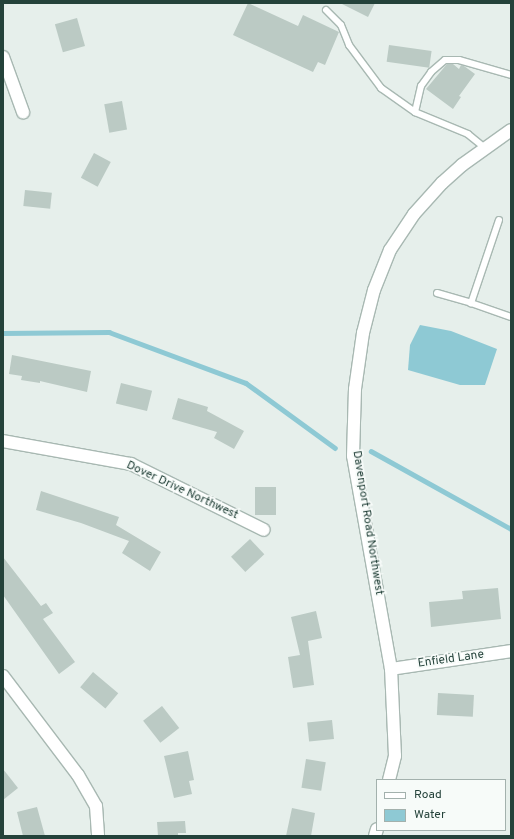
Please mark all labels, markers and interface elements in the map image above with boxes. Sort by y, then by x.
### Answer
street label: Davenport Road Northwest [348,450,386,596]
street label: Dover Drive Northwest [124,459,240,523]
street label: Enfield Lane [417,648,485,672]
legend [376,779,506,831]
text: Road [414,787,442,803]
text: Water [414,807,446,823]

